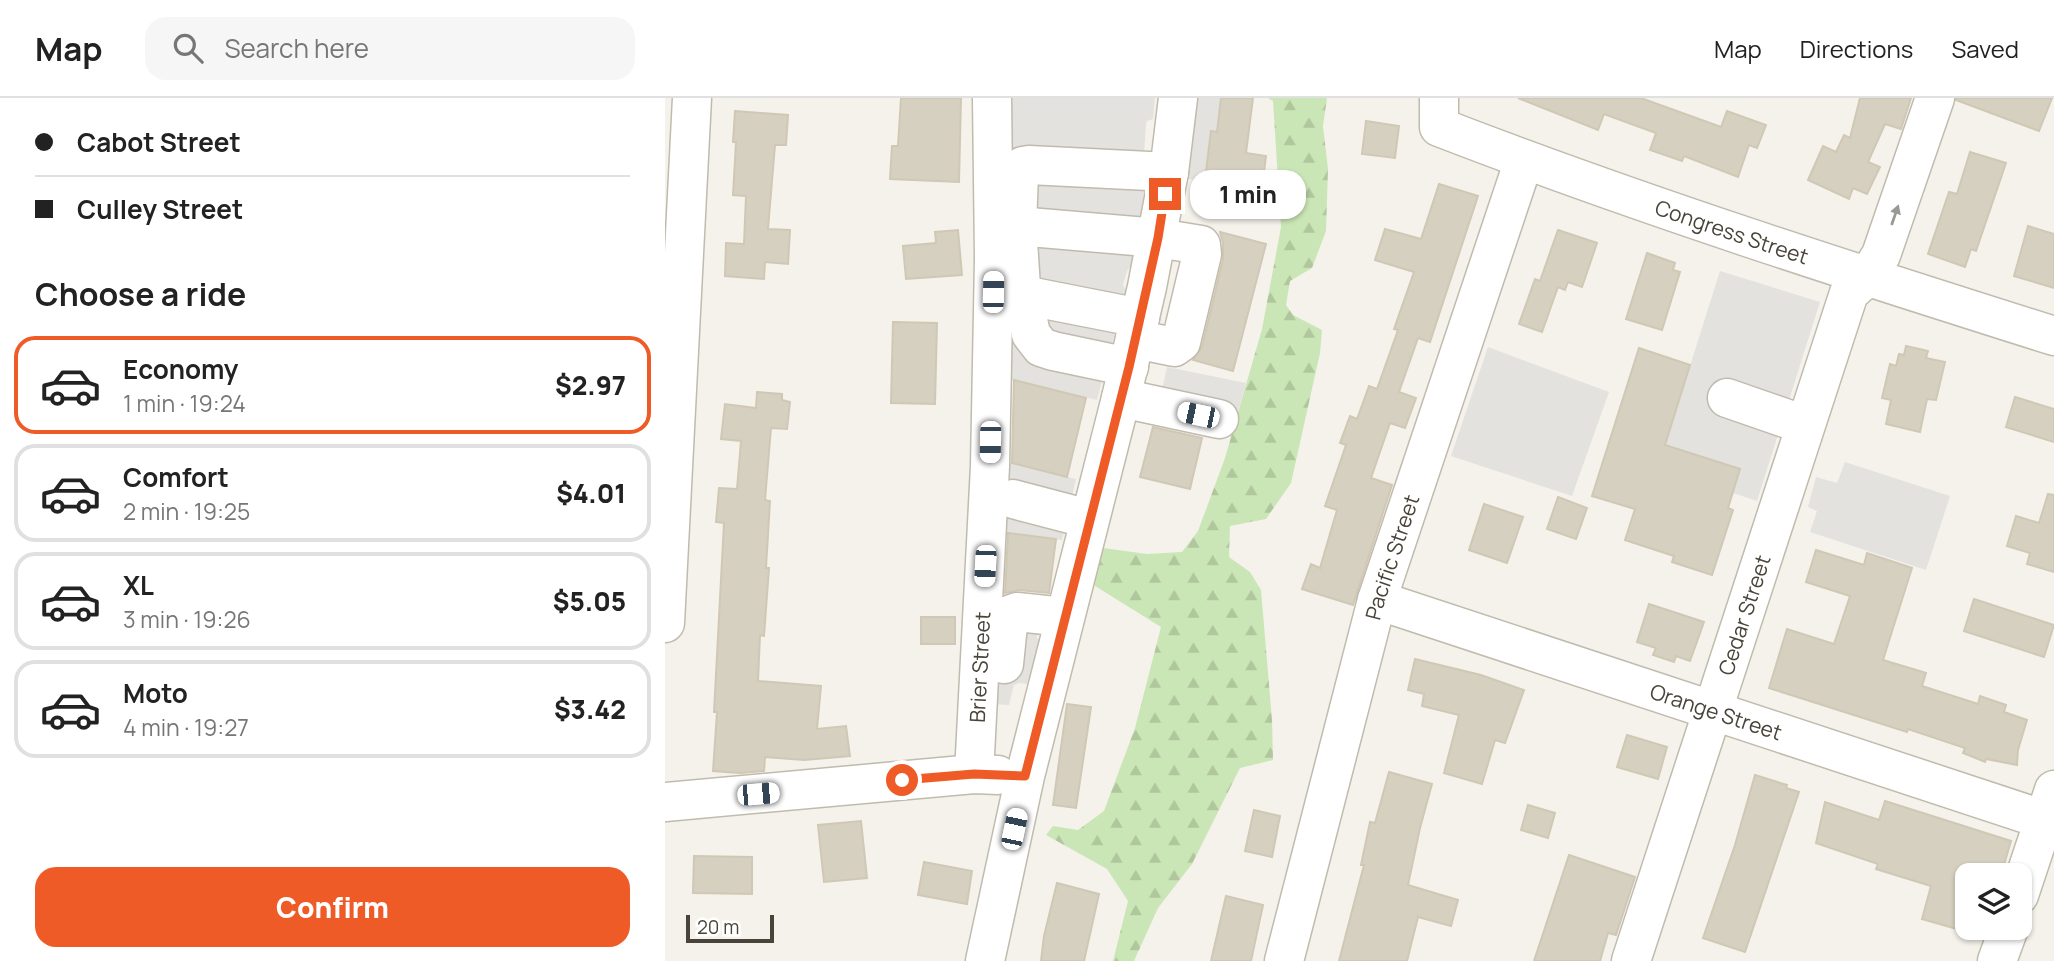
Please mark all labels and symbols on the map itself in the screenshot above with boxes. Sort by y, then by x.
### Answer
callout: 1 min [1189,170,1305,218]
route end [1149,178,1181,210]
street label: Congress Street [1651,193,1812,270]
one-way arrow [1890,204,1901,225]
car [983,271,1004,313]
car [1176,400,1221,430]
car [980,421,1001,463]
street label: Pacific Street [1358,491,1425,623]
car [974,544,997,588]
street label: Cedar Street [1711,551,1777,679]
street label: Brier Street [963,611,996,723]
street label: Orange Street [1647,677,1786,746]
route start [886,764,918,796]
car [737,782,780,806]
car [1000,806,1029,852]
scale bar [686,912,773,944]

